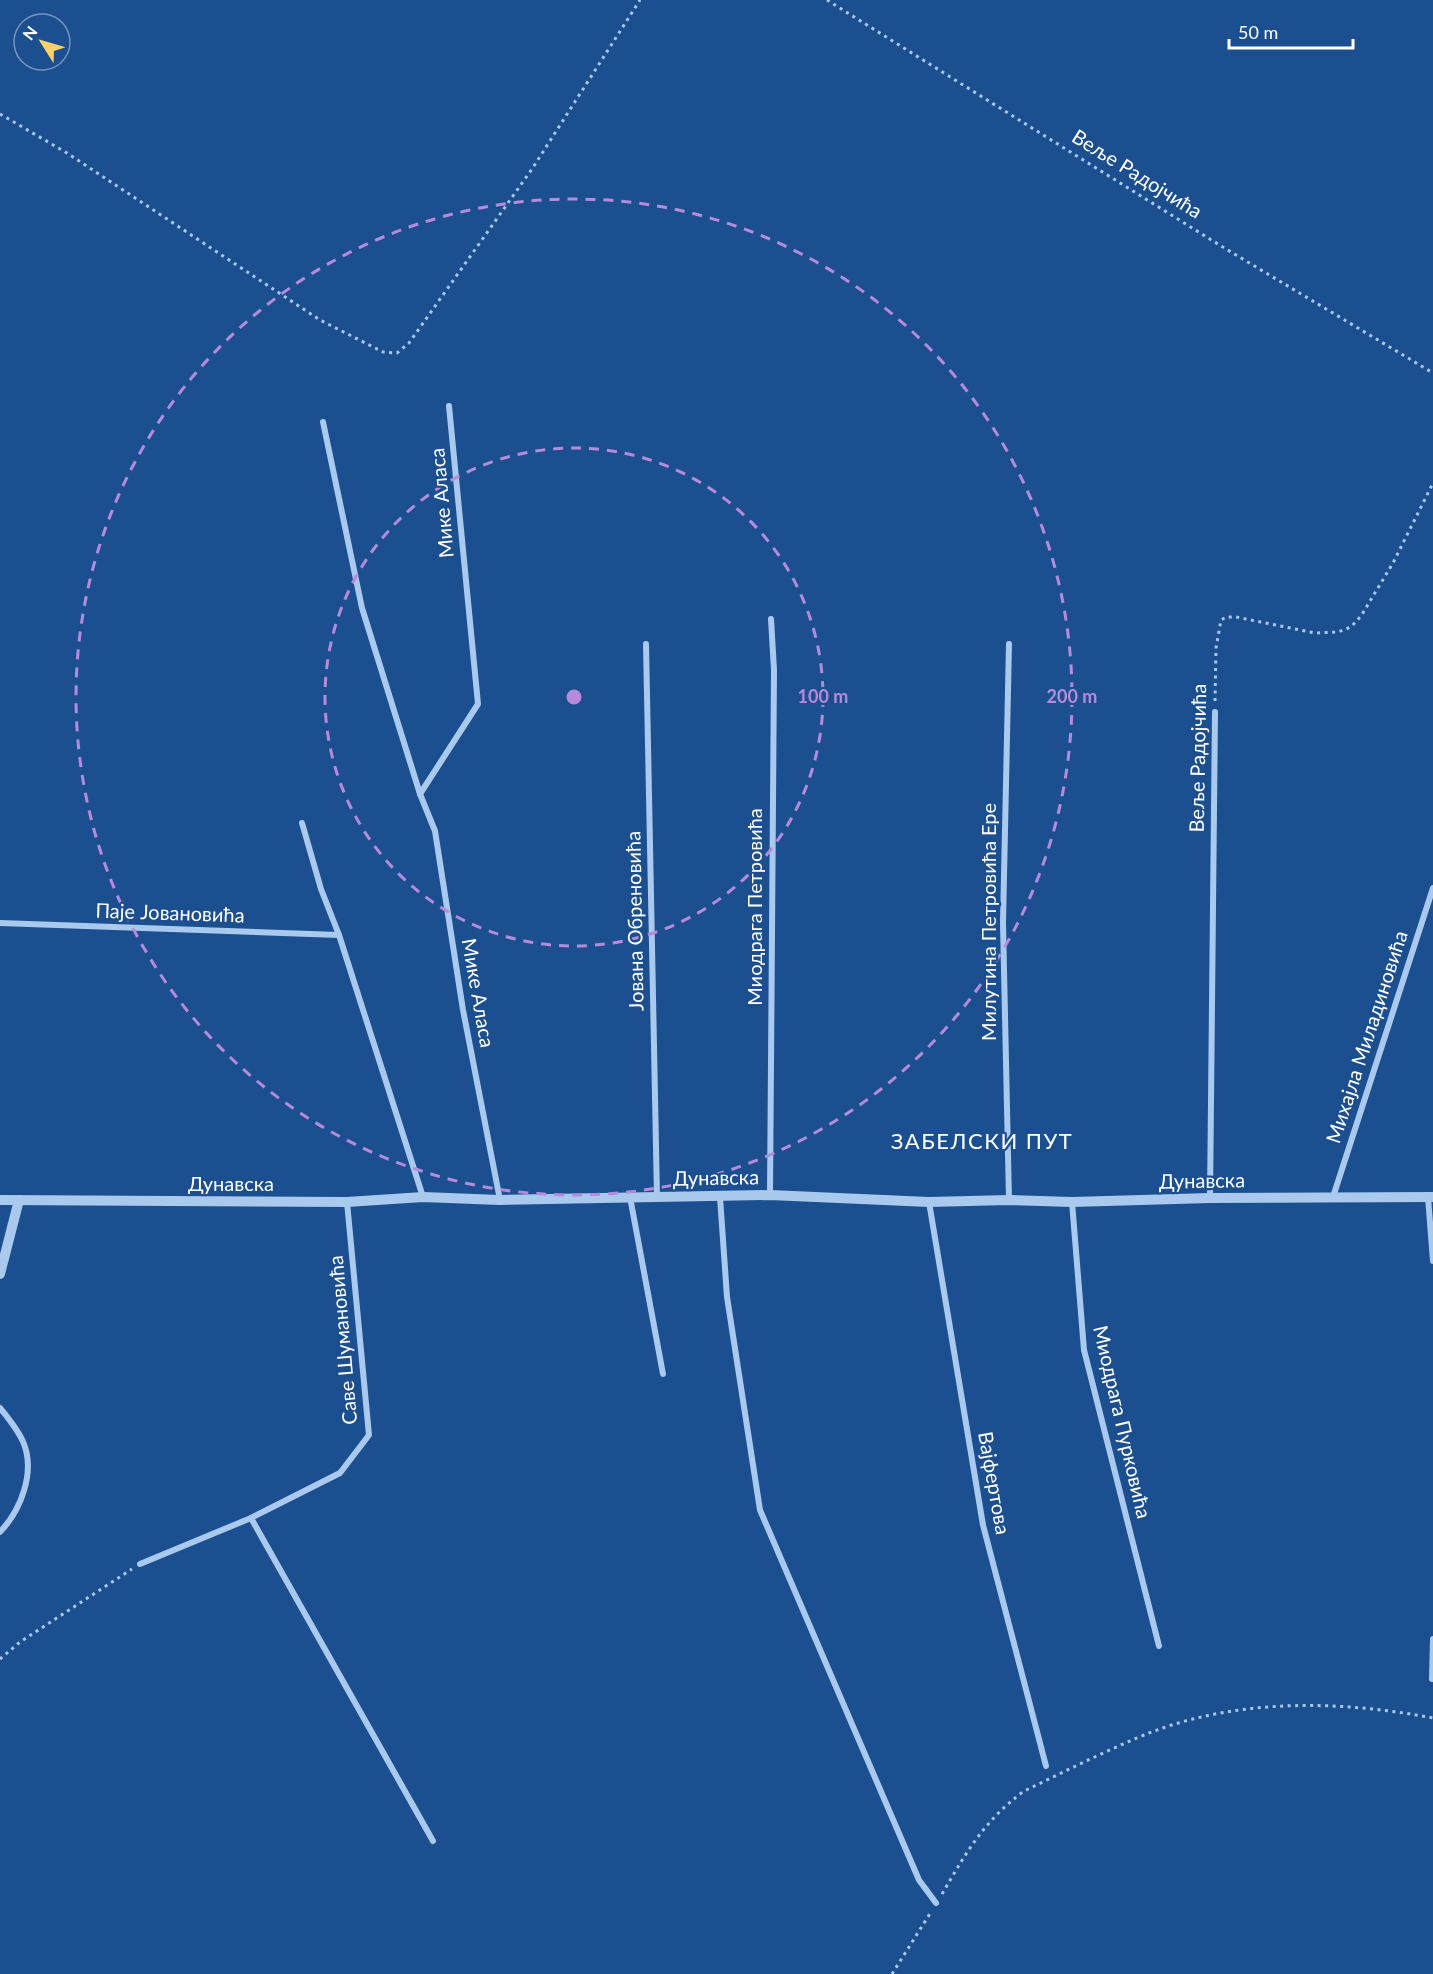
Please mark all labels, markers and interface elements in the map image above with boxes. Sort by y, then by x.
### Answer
north arrow [12,12,72,72]
scale bar [1229,12,1354,50]
text: 50 m [1238,21,1278,43]
text: N [18,22,41,43]
street label: Веље Радојчића [1068,124,1207,223]
street label: Мике Аласа [424,447,458,559]
street label: Веље Радојчића [1184,683,1210,833]
text: 100 m [798,685,848,707]
text: 200 m [1047,685,1097,707]
centre of rings [564,687,584,707]
street label: Милутина Петровића Ере [976,803,1000,1041]
street label: Миодрага Петровића [742,808,766,1006]
street label: Јована Обреновића [620,831,648,1011]
street label: Паје Јовановића [95,897,245,927]
street label: Михајла Миладиновића [1320,927,1412,1146]
street label: Мике Аласа [458,936,500,1049]
district label: ЗАБЕЛСКИ ПУТ [891,1127,1073,1154]
street label: Дунавска [673,1164,759,1190]
street label: Дунавска [1159,1167,1245,1193]
street label: Дунавска [188,1171,274,1195]
street label: Саве Шумановића [323,1254,361,1426]
street label: Миодрага Пурковића [1089,1323,1157,1521]
street label: Вајфертова [974,1430,1016,1536]

